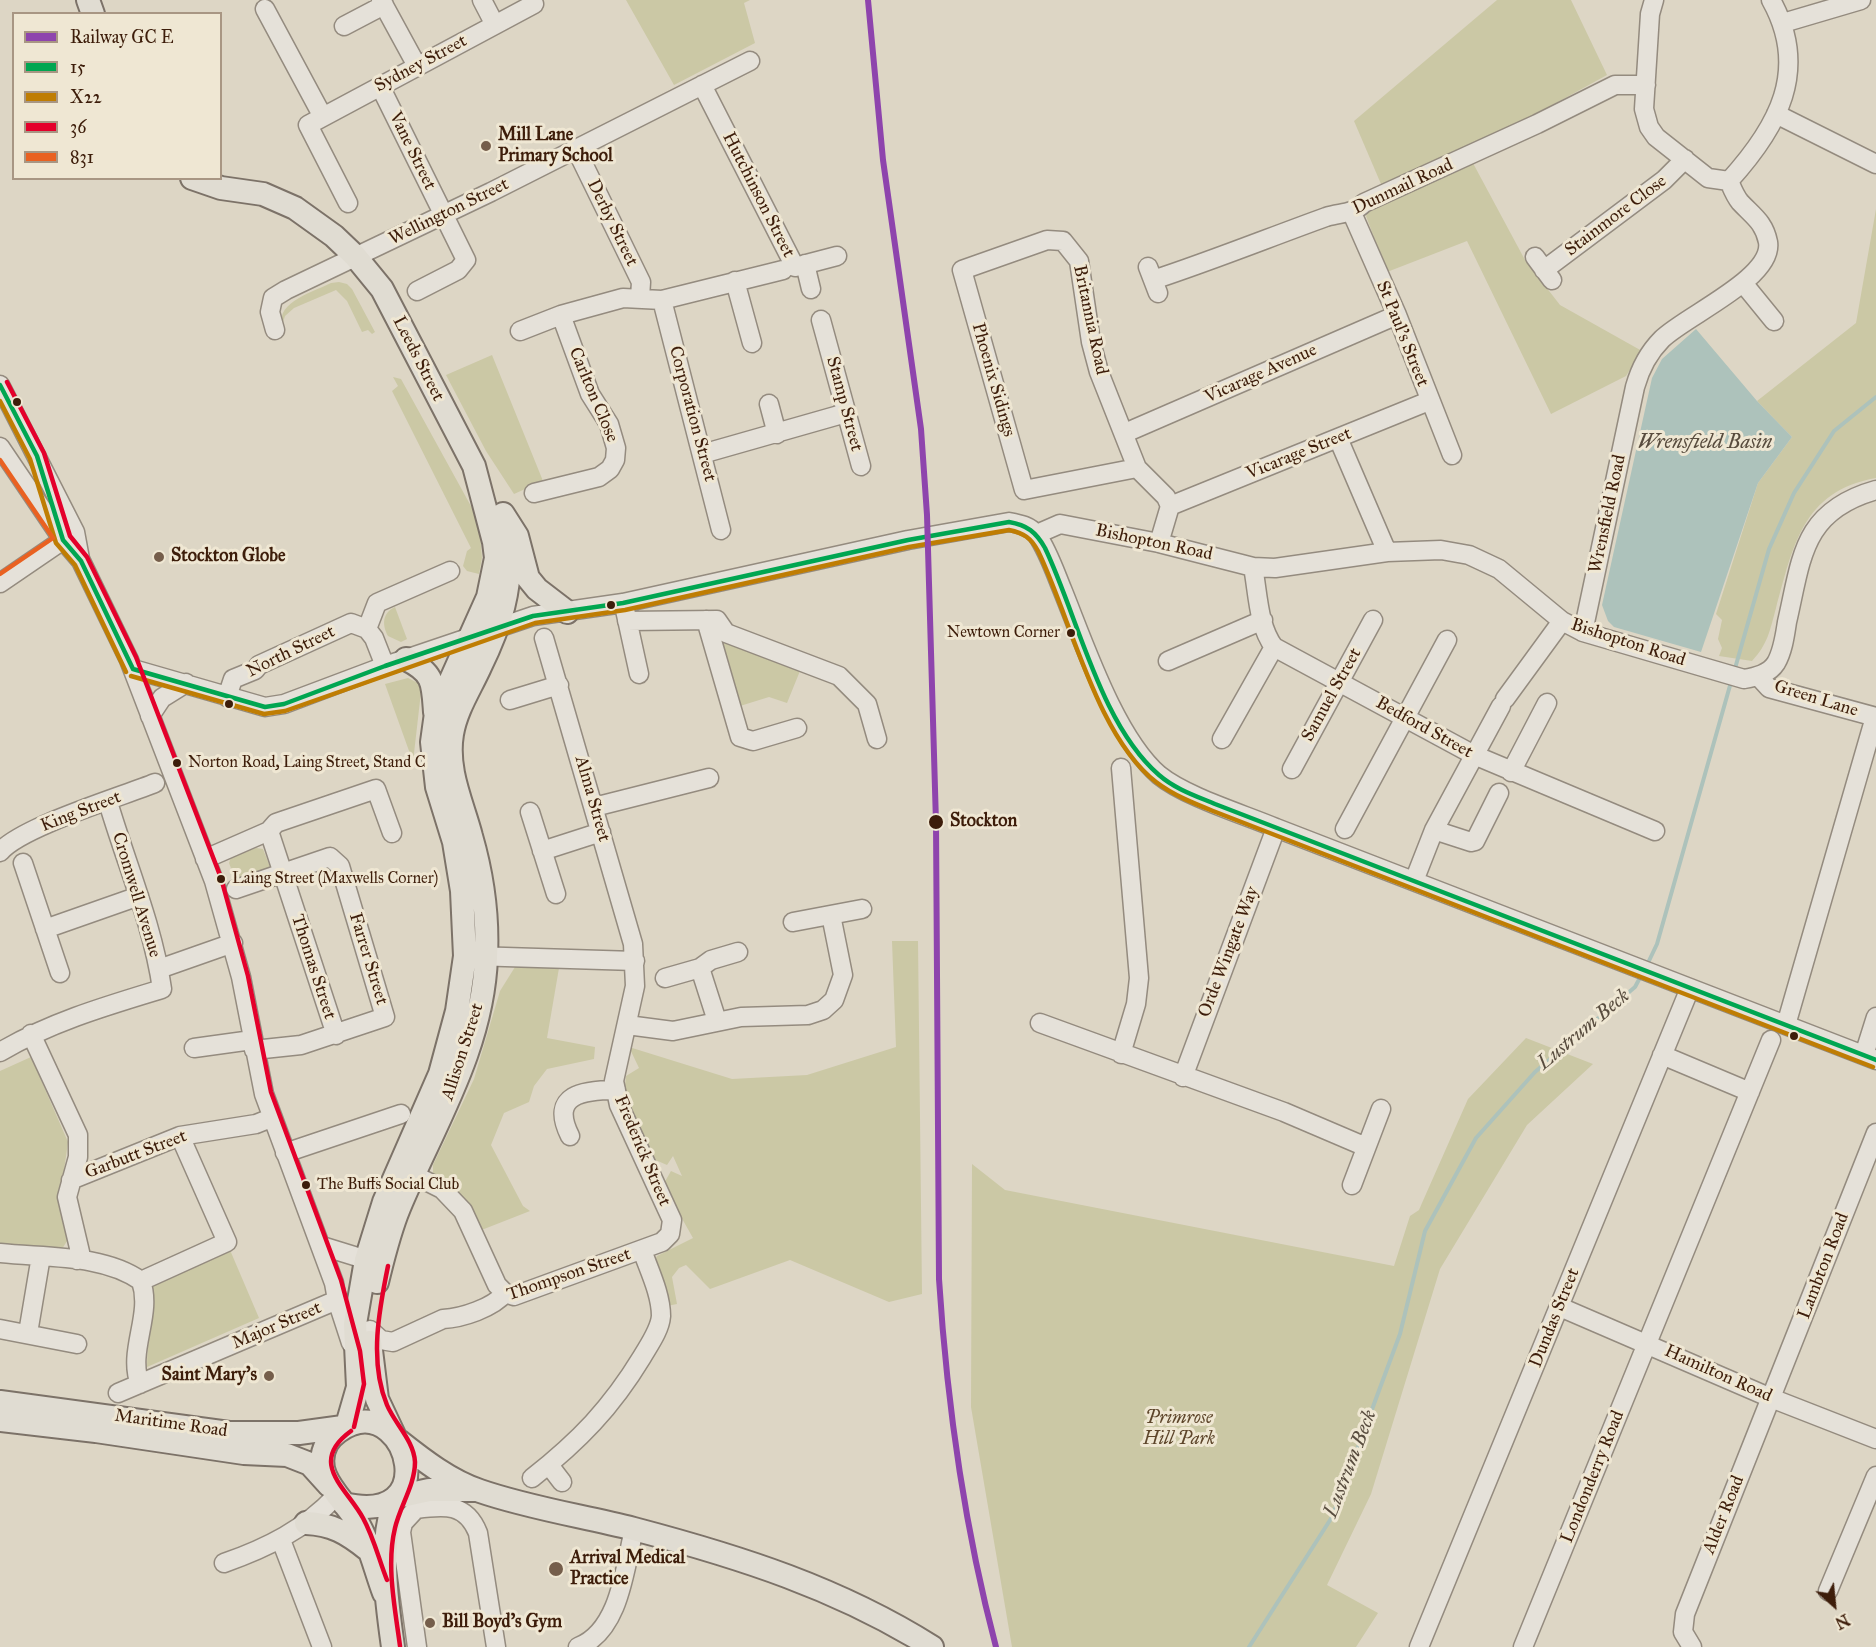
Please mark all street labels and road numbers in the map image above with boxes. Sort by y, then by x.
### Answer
street label: Sydney Street [371,31,471,97]
street label: Vane Street [384,108,440,194]
street label: Hutchinson Street [717,129,799,261]
street label: Dunmail Road [1349,154,1457,220]
street label: Stainmore Close [1561,171,1671,261]
street label: Wellington Street [386,174,512,250]
street label: Derby Street [582,176,642,270]
street label: Britannia Road [1068,263,1112,377]
street label: St Paul's Street [1371,278,1433,390]
street label: Leeds Street [387,313,449,405]
street label: Phoenix Sidings [966,321,1020,439]
street label: Vicarage Avenue [1201,340,1321,408]
street label: Carlton Close [563,344,623,446]
street label: Corporation Street [664,344,720,484]
street label: Stamp Street [821,354,867,454]
street label: Vicarage Street [1243,423,1355,485]
street label: Wrensfield Road [1585,453,1631,575]
street label: Bishopton Road [1094,520,1214,566]
street label: Bishopton Road [1568,614,1688,672]
street label: North Street [243,621,339,683]
street label: Samuel Street [1297,644,1367,746]
street label: Green Lane [1771,676,1861,722]
street label: Bedford Street [1372,692,1476,764]
street label: Alma Street [569,754,615,844]
street label: King Street [38,787,124,837]
street label: Cromwell Avenue [107,830,165,960]
street label: Orde Wingate Way [1194,884,1264,1020]
street label: Farrer Street [344,910,392,1008]
street label: Thomas Street [286,912,340,1022]
street label: Allison Street [437,1001,489,1103]
street label: Frederick Street [609,1092,675,1210]
street label: Garbutt Street [82,1126,190,1184]
street label: Lambton Road [1794,1210,1854,1322]
street label: Thompson Street [504,1244,634,1306]
street label: Dundas Street [1525,1265,1585,1371]
street label: Major Street [229,1297,325,1355]
street label: Hamilton Road [1661,1341,1775,1407]
street label: Maritime Road [113,1405,229,1443]
street label: Londonderry Road [1557,1408,1629,1546]
street label: Alder Road [1699,1473,1749,1557]

